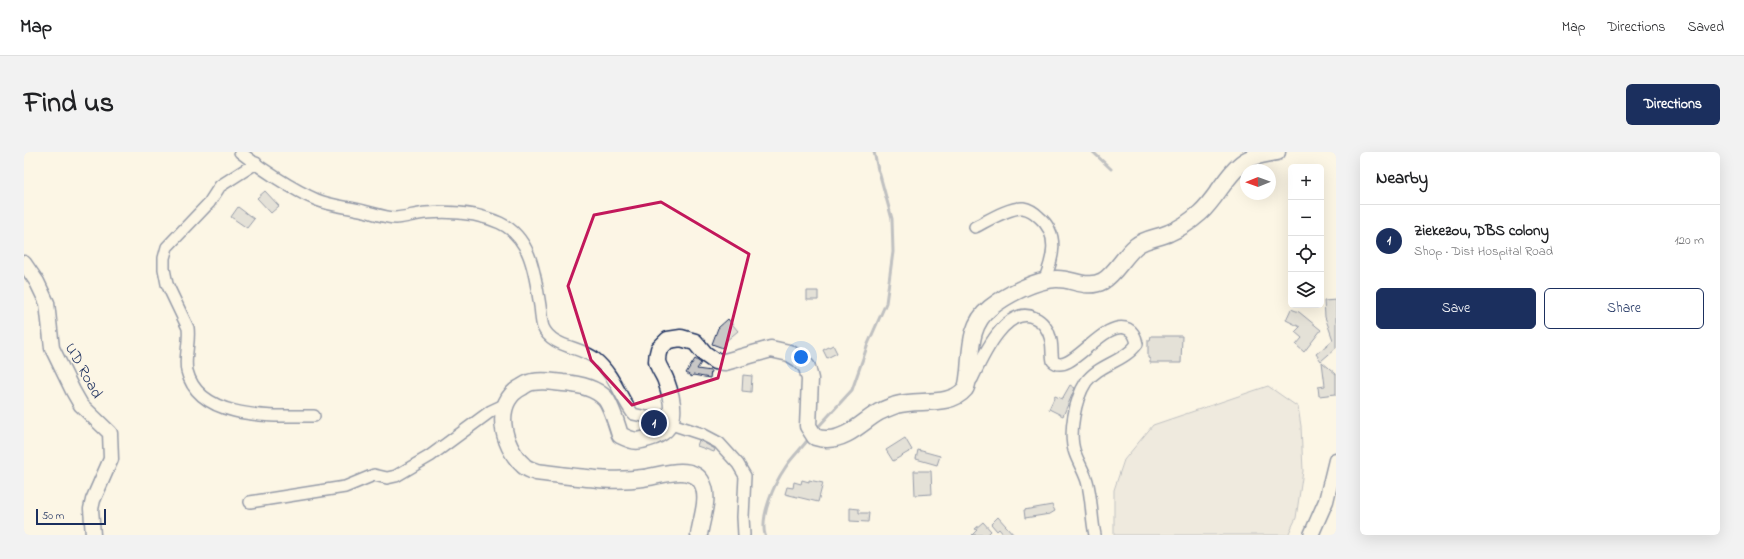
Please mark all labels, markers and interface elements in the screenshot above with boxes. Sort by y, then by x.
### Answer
text: Map [20,14,52,41]
text: Map [1562,17,1585,38]
text: Directions [1607,17,1665,38]
text: Saved [1687,17,1724,38]
text: Find us [24,84,114,125]
button: Directions [1626,84,1720,125]
north arrow [1240,164,1276,200]
map controls [1288,164,1324,308]
button: + [1288,164,1324,200]
text: Nearby [1376,166,1428,191]
button: − [1288,200,1324,236]
text: Ziekezou, DBS colony [1414,220,1549,242]
text: 1 [1387,231,1391,250]
text: 120 m [1674,231,1704,250]
button: locate [1288,236,1324,272]
text: Shop · Dist Hospital Road [1414,242,1553,261]
button: layers [1288,272,1324,308]
button: Save [1376,288,1536,329]
button: Share [1544,288,1704,329]
street label: UD Road [58,339,108,403]
your location [791,347,811,367]
pin: 1 [641,408,667,438]
scale bar [36,507,106,526]
text: 50 m [42,508,64,524]

